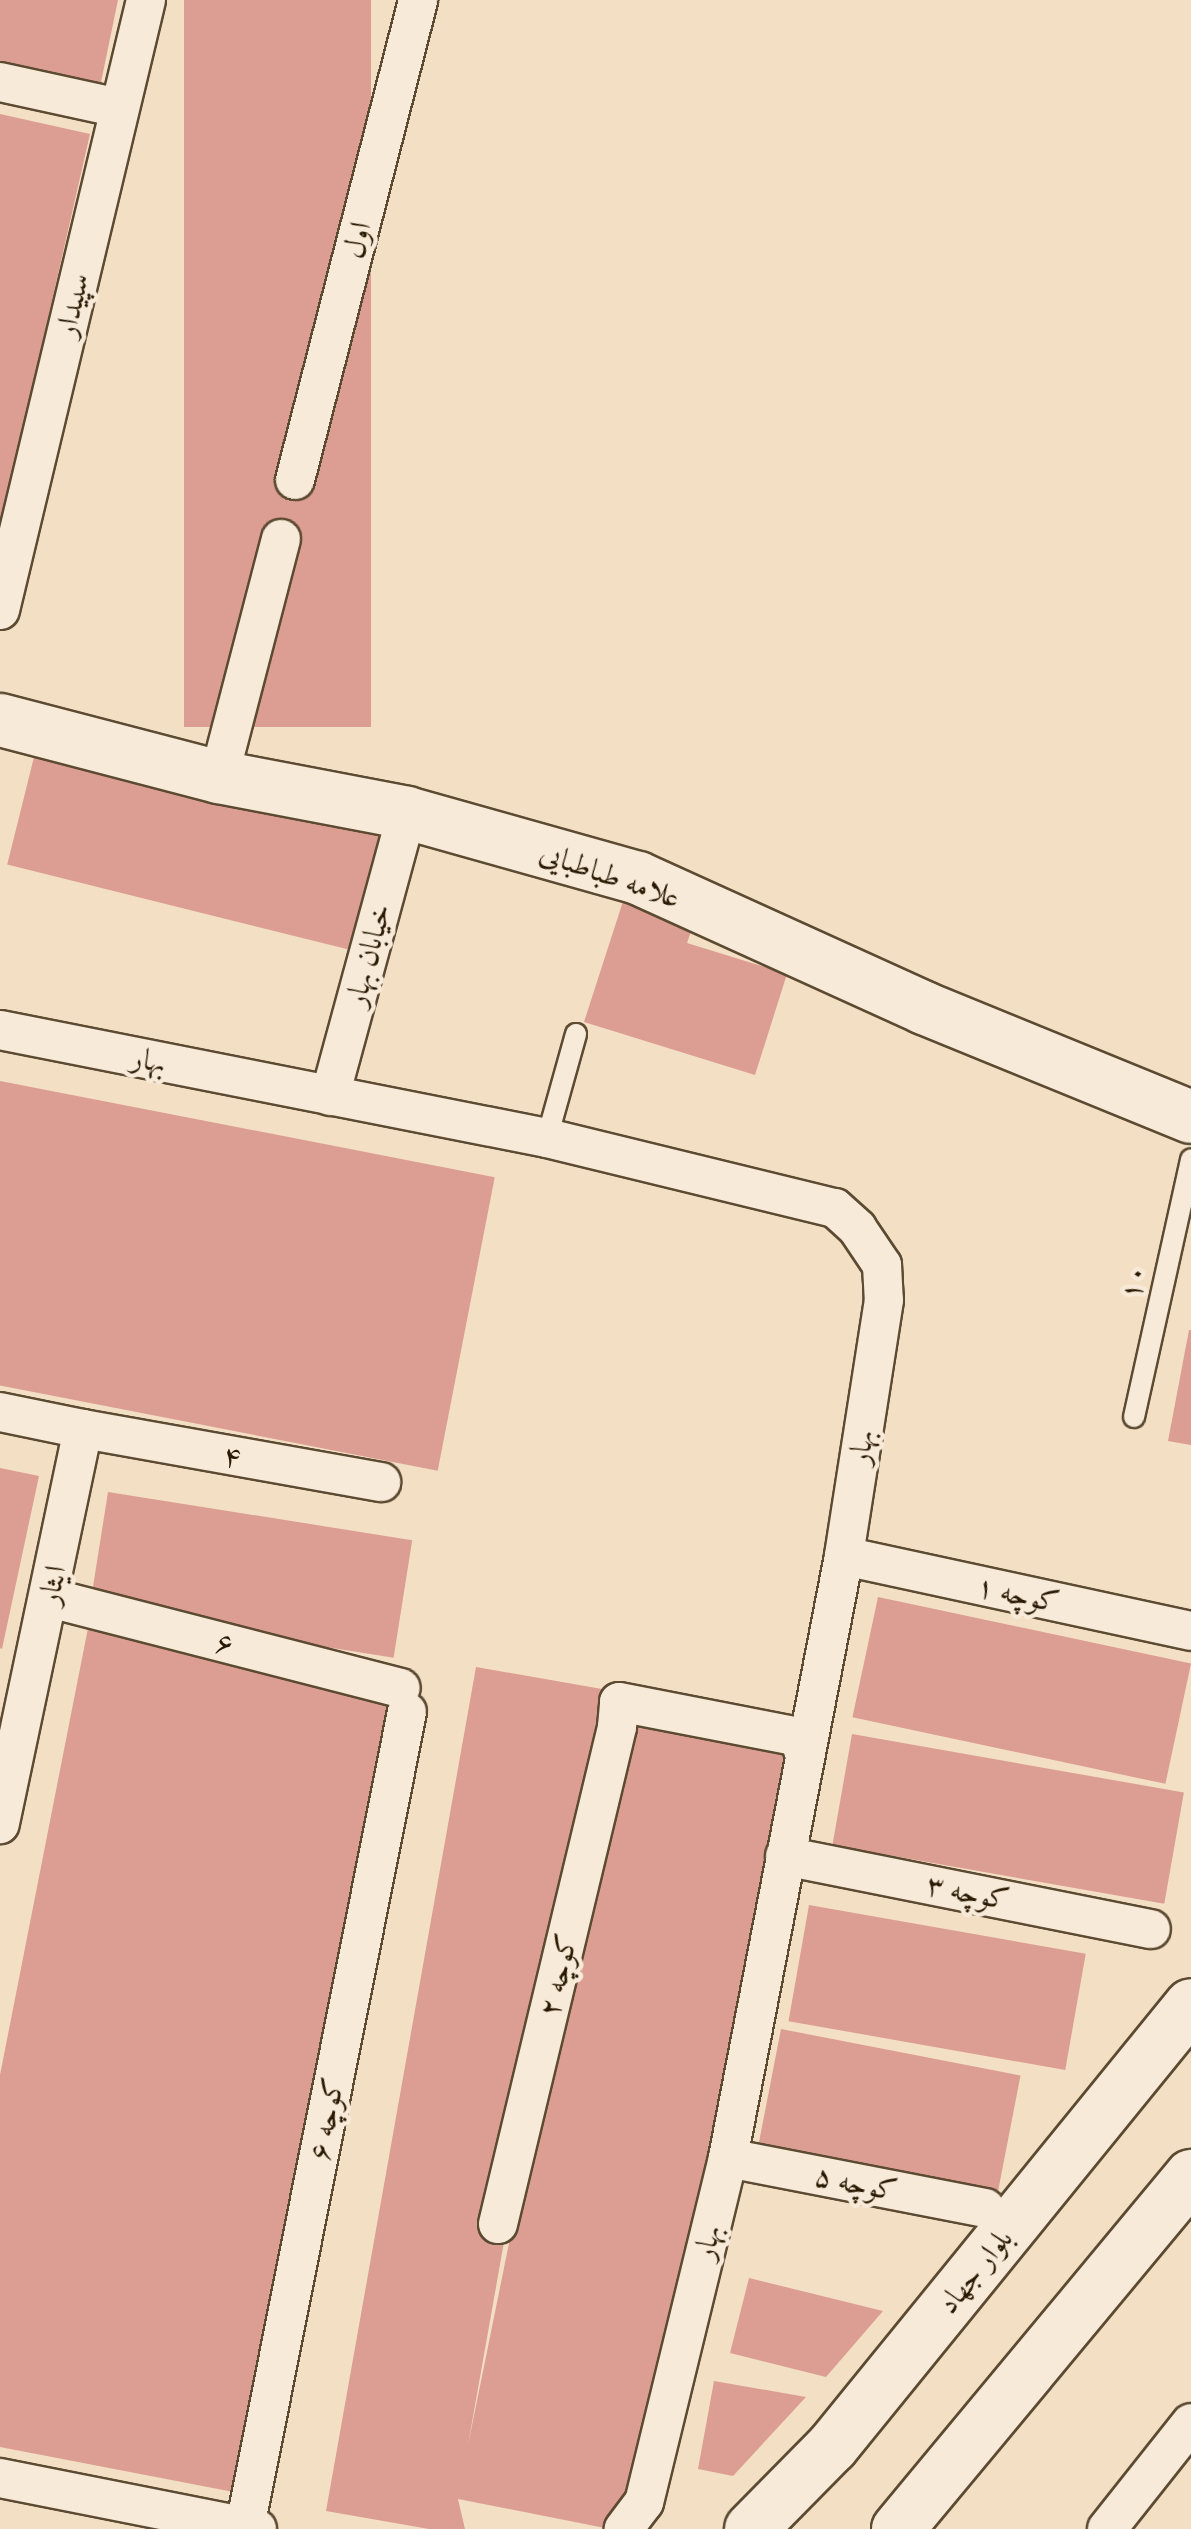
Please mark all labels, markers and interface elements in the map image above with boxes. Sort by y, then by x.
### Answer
street label: اول [335,218,379,262]
street label: سپیدار [47,270,97,340]
street label: علامه طباطبایی [535,834,685,916]
street label: خیابان بهار [337,900,399,1010]
street label: بهار [128,1039,170,1081]
street label: ۱۰ [1112,1261,1154,1303]
street label: بهار [841,1427,881,1467]
street label: ۴ [220,1437,244,1475]
street label: ایثار [30,1562,74,1608]
street label: کوچه ۱ [973,1568,1063,1620]
street label: ۶ [212,1623,238,1663]
street label: کوچه ۳ [923,1866,1013,1918]
street label: کوچه ۲ [531,1930,585,2020]
street label: کوچه ۶ [300,2074,352,2164]
street label: کوچه ۵ [811,2157,901,2209]
street label: بهار [685,2221,729,2263]
street label: بلوار جهاد [930,2221,1020,2321]

